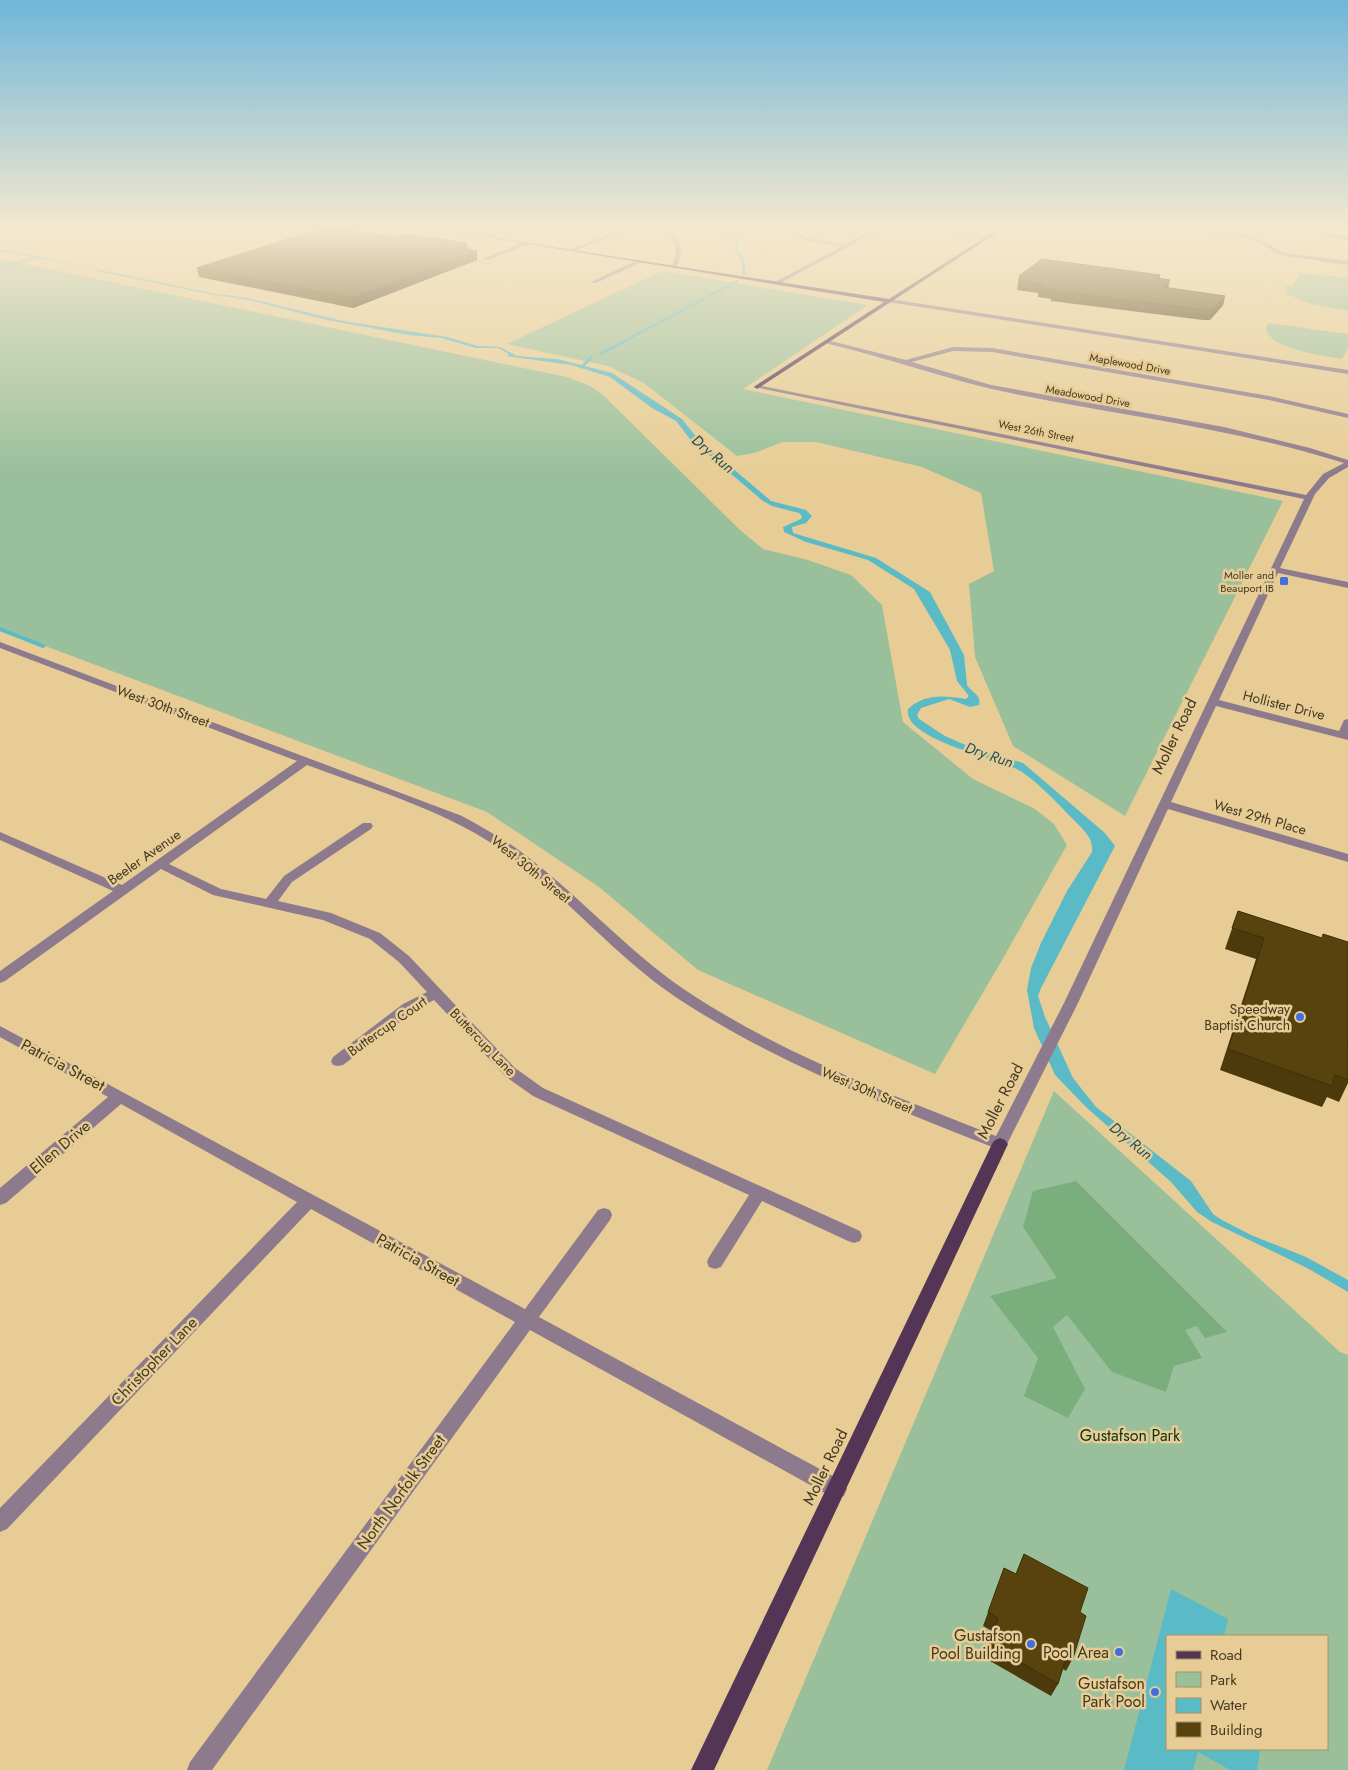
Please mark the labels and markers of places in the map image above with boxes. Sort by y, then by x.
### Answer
place label: Moller and Beauport IB [1220,567,1274,596]
marker: Moller and Beauport IB [1278,575,1290,587]
place label: Speedway Baptist Church [1204,999,1291,1035]
marker: Speedway Baptist Church [1294,1011,1306,1023]
place label: Gustafson Pool Building [931,1624,1021,1665]
marker: Gustafson Pool Building [1025,1638,1037,1650]
place label: Pool Area [1043,1641,1109,1664]
marker: Pool Area [1113,1646,1125,1658]
place label: Gustafson Park Pool [1078,1672,1145,1713]
marker: Gustafson Park Pool [1149,1686,1161,1698]

